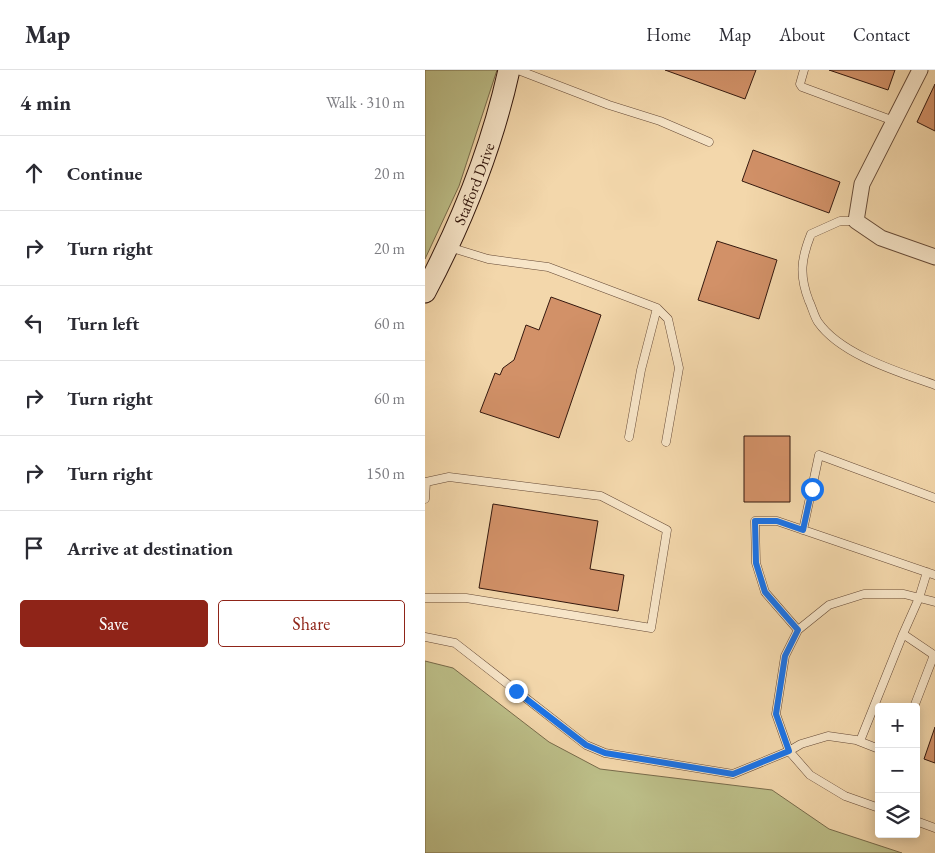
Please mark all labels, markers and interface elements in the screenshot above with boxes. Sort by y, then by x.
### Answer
text: Map [25,19,70,50]
text: Home [646,23,691,46]
text: Map [719,23,751,46]
text: About [779,23,825,46]
text: Contact [853,23,910,46]
text: 4 min [20,89,71,116]
text: Walk · 310 m [326,92,405,113]
street label: Stafford Drive [449,140,499,228]
icon: ahead [20,159,48,187]
text: Continue [67,161,142,186]
text: 20 m [374,163,405,184]
icon: right [20,234,48,262]
text: Turn right [67,236,153,261]
text: 20 m [374,238,405,259]
icon: left [20,309,48,337]
text: Turn left [67,311,139,336]
text: 60 m [374,313,405,334]
icon: right [20,384,48,412]
text: Turn right [67,386,153,411]
text: 60 m [374,388,405,409]
icon: right [20,459,48,487]
text: Turn right [67,461,153,486]
text: 150 m [366,463,405,484]
route start [801,478,824,501]
icon: arrive [20,534,48,562]
text: Arrive at destination [67,536,233,561]
button: Save [20,600,208,647]
button: Share [218,600,405,647]
route end [505,680,528,703]
map controls [875,703,920,838]
button: + [875,703,920,748]
button: − [875,748,920,793]
button: layers [875,793,920,838]

